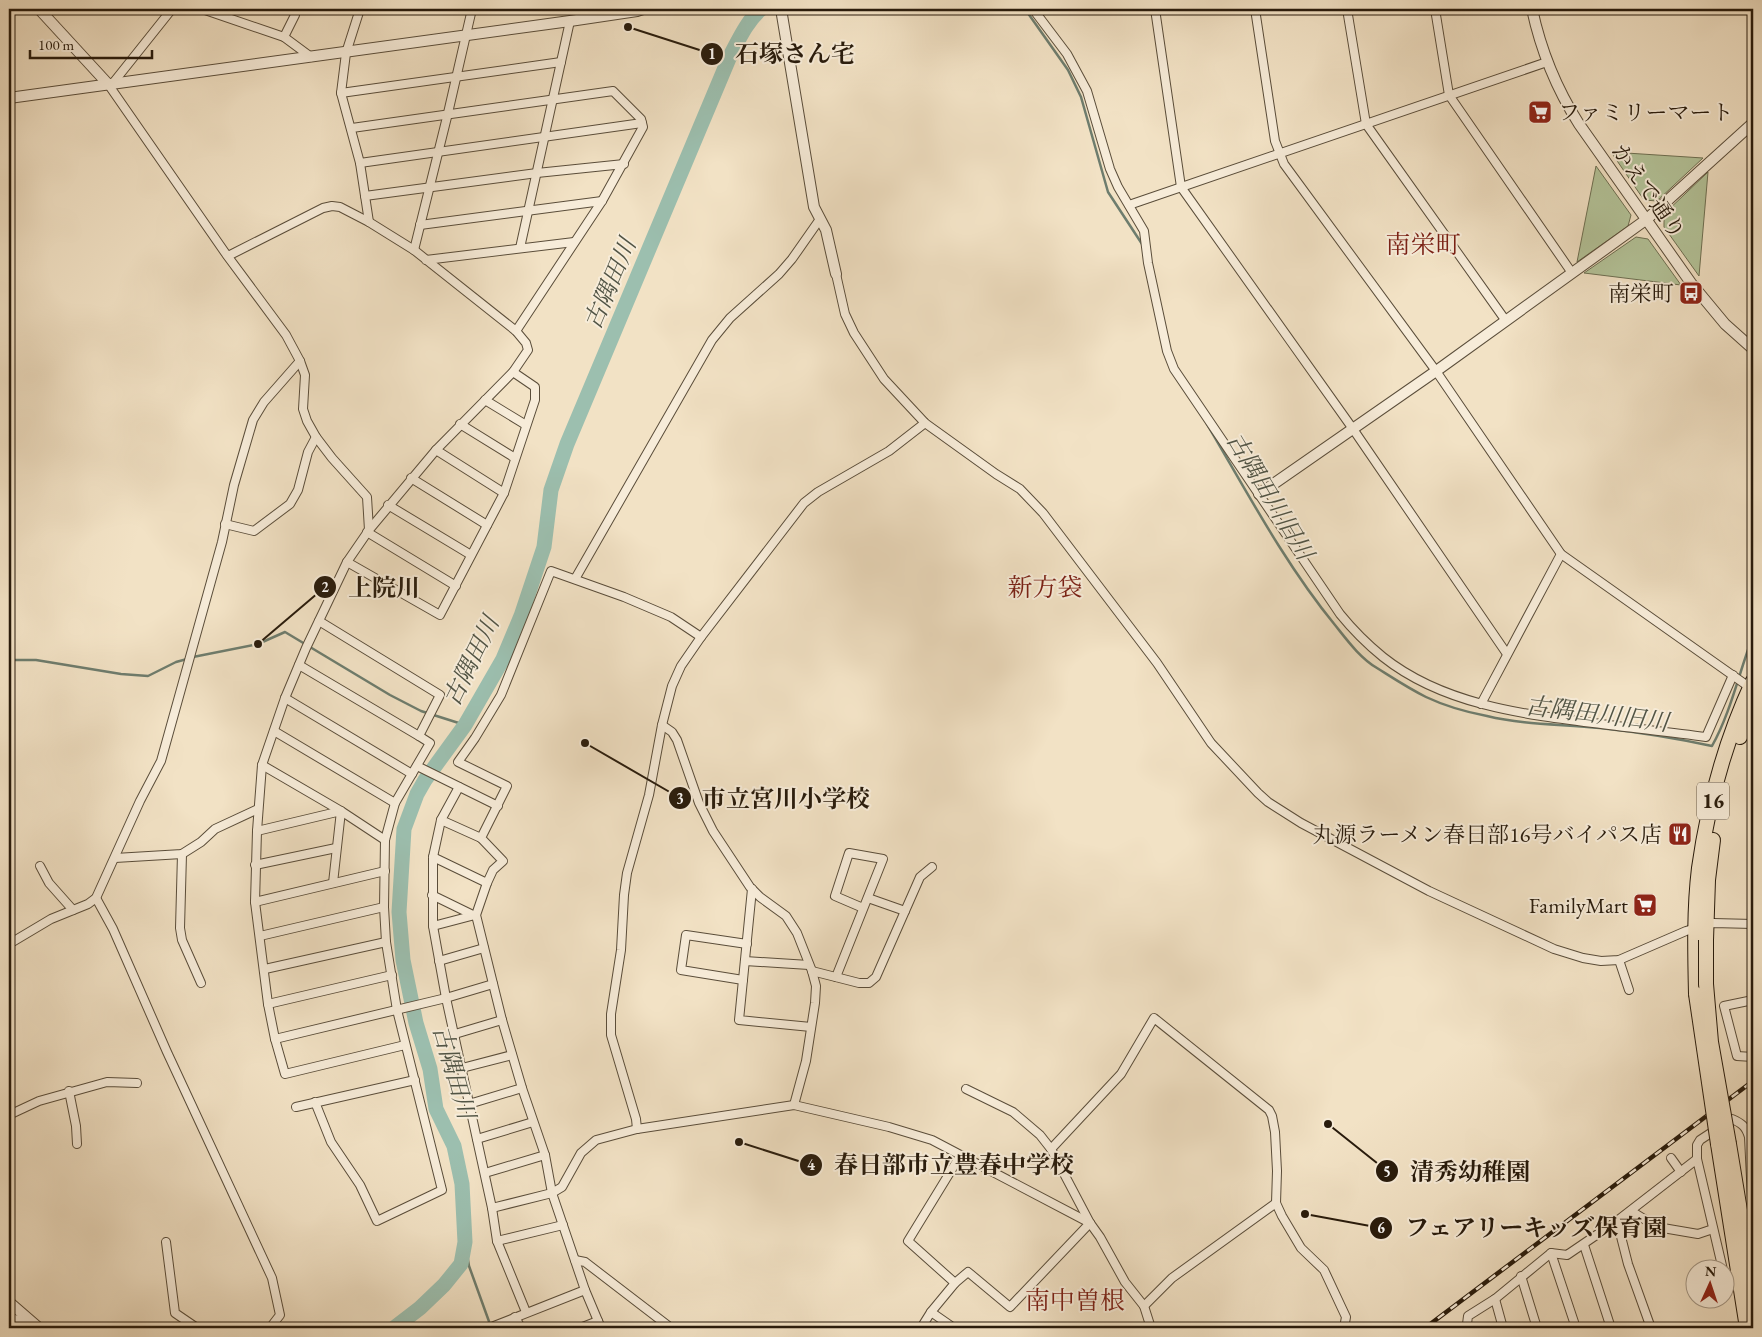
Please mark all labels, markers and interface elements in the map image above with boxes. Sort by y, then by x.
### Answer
scale bar [30,28,152,60]
callout: 石塚さん宅 [700,34,865,73]
text: 100 m [38,35,75,54]
text: 石塚さん宅 [735,38,855,69]
text: 1 [708,44,716,63]
place label: ファミリーマート [1558,98,1734,127]
supermarket icon: ファミリーマート [1527,99,1553,125]
street label: かえで通り [1605,138,1692,245]
district label: 南栄町 [1385,228,1461,260]
water label: 古隅田川 [577,231,644,334]
place label: 南栄町 [1608,279,1674,308]
bus stop icon: 南栄町 [1678,280,1704,306]
water label: 古隅田川旧川 [1220,426,1322,568]
callout: 上院川 [313,568,430,607]
district label: 新方袋 [1007,571,1083,603]
text: 上院川 [348,572,420,603]
text: 2 [321,577,329,596]
water label: 古隅田川 [436,608,507,711]
water label: 古隅田川旧川 [1524,689,1673,738]
callout: 市立宮川小学校 [667,779,880,818]
road number: 16 [1697,782,1729,819]
text: 市立宮川小学校 [702,783,870,814]
text: 3 [676,789,684,808]
place label: 丸源ラーメン春日部16号バイパス店 [1312,820,1662,849]
restaurant icon: 丸源ラーメン春日部16号バイパス店 [1667,821,1693,847]
place label: FamilyMart [1529,891,1628,920]
supermarket icon: FamilyMart [1632,892,1658,918]
water label: 古隅田川 [426,1021,483,1125]
callout: 春日部市立豊春中学校 [799,1145,1084,1184]
text: 春日部市立豊春中学校 [834,1149,1074,1180]
callout: 清秀幼稚園 [1375,1152,1540,1191]
text: 4 [807,1155,816,1174]
text: 清秀幼稚園 [1410,1156,1530,1187]
text: 5 [1383,1162,1391,1181]
callout: フェアリーキッズ保育園 [1369,1208,1678,1247]
text: フェアリーキッズ保育園 [1405,1212,1667,1243]
text: 6 [1377,1218,1385,1237]
north arrow [1684,1260,1734,1310]
text: N [1705,1262,1717,1280]
district label: 南中曽根 [1025,1284,1125,1316]

